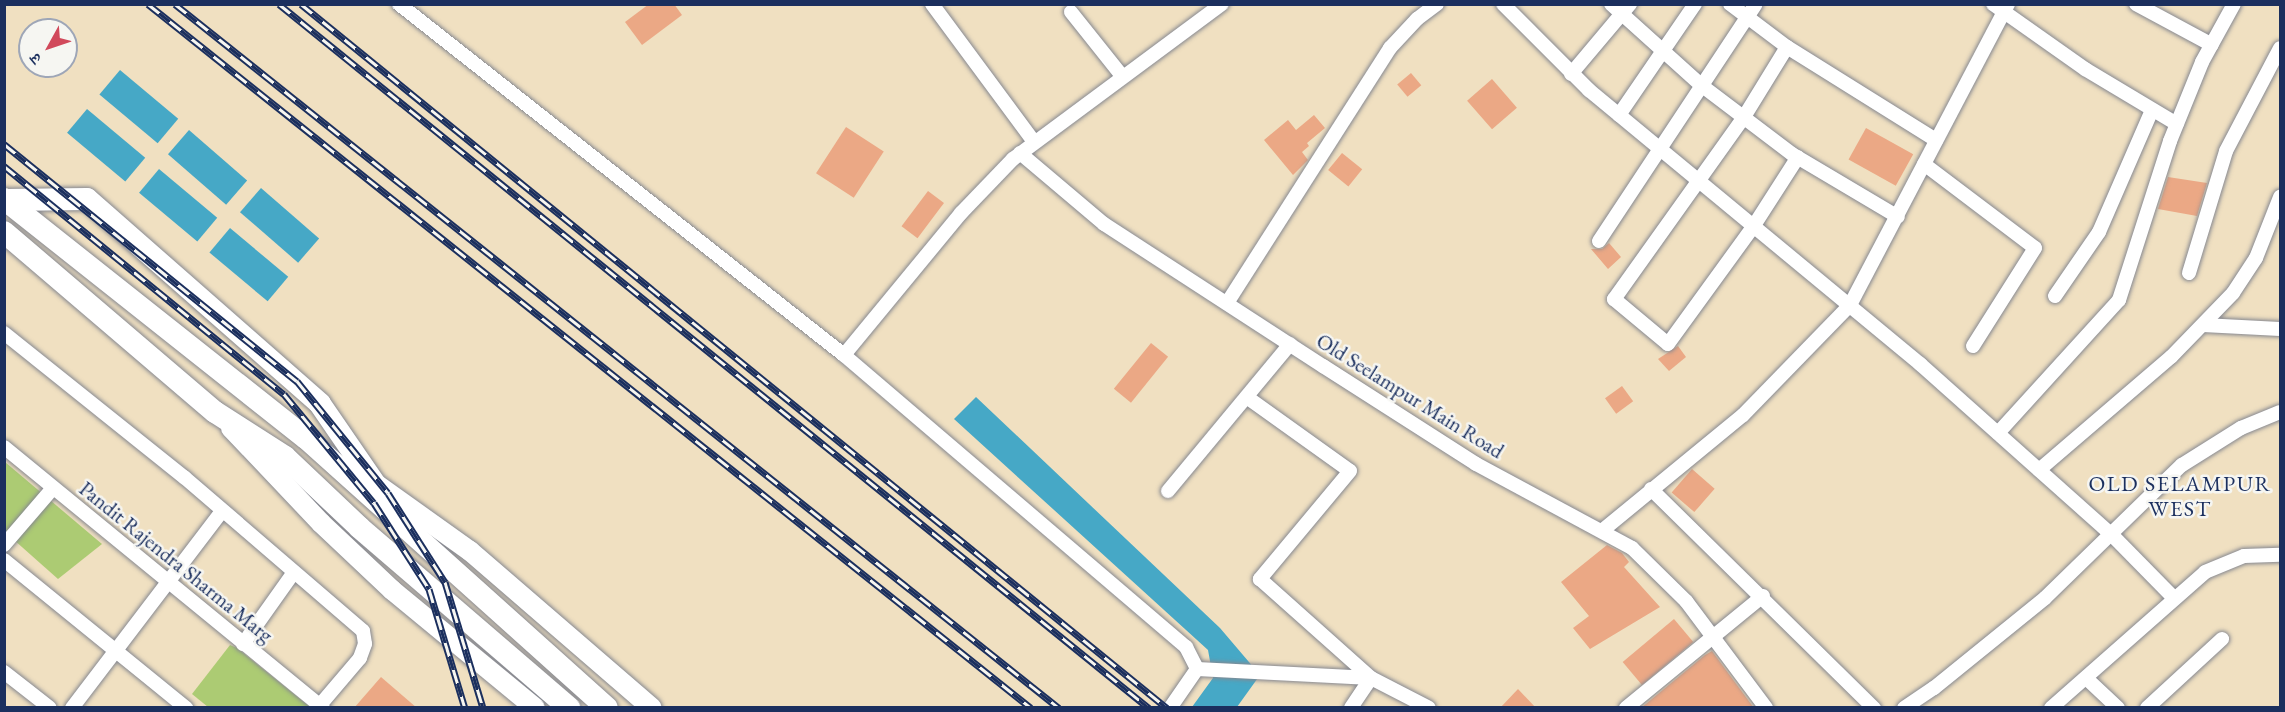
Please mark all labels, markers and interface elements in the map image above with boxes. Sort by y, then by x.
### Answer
north arrow [18,18,78,78]
text: उ [25,49,46,68]
street label: Old Seelampur Main Road [1312,328,1508,464]
district label: OLD SELAMPUR WEST [2088,470,2272,522]
street label: Pandit Rajendra Sharma Marg [74,476,278,648]

